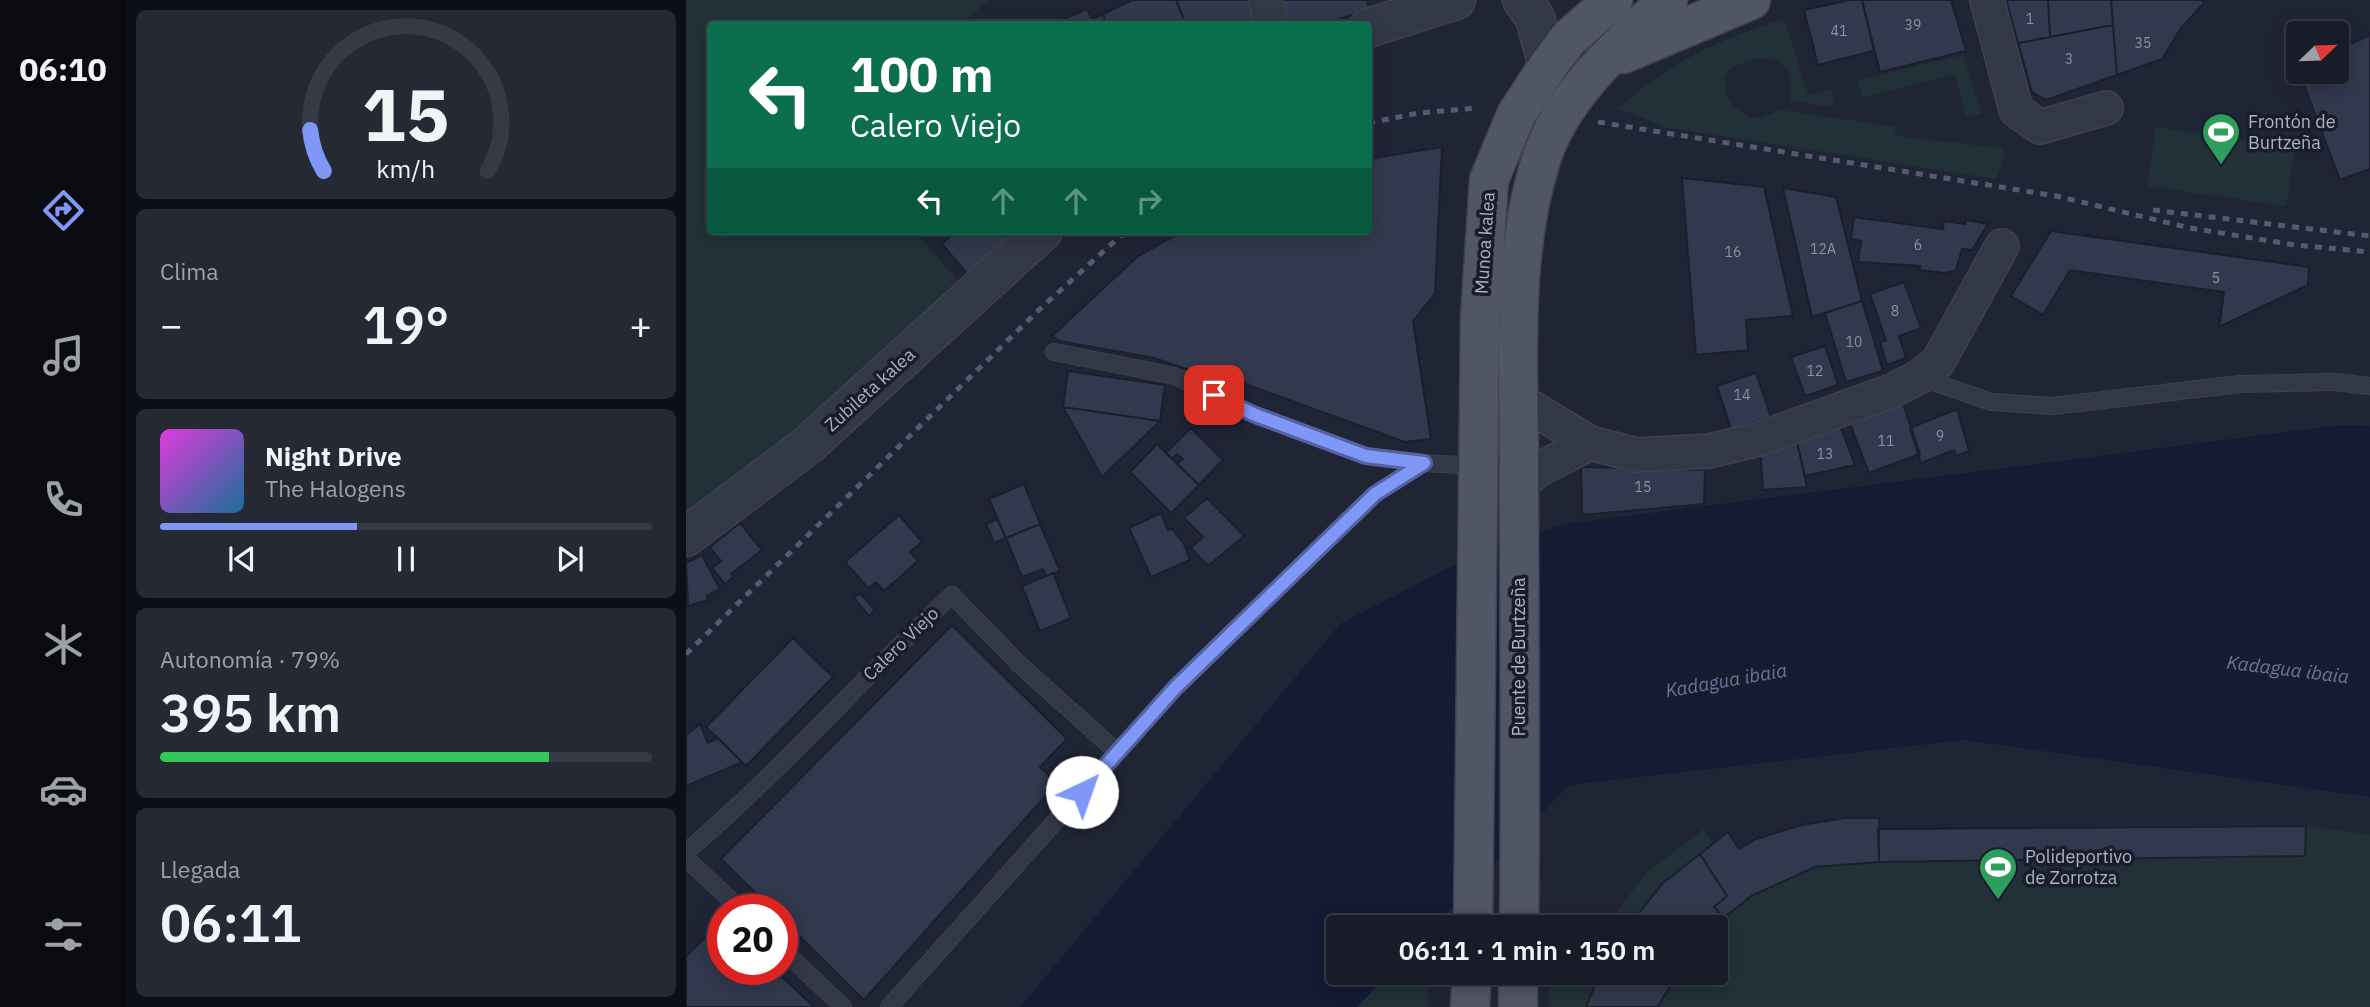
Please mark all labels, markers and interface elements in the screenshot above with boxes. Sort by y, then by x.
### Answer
house number: 1 [2026,10,2034,28]
house number: 39 [1905,16,1921,34]
north arrow [2286,21,2348,84]
map controls [2286,21,2349,84]
house number: 41 [1831,22,1847,40]
house number: 35 [2135,34,2151,52]
text: 100 m [850,42,994,105]
text: 06:10 [19,48,107,90]
icon: left [735,49,826,140]
house number: 3 [2065,50,2073,68]
text: 15 [362,66,450,161]
text: Calero Viejo [850,104,1021,146]
place label: Frontón de Burtzeña [2248,110,2336,154]
sports icon: Frontón de Burtzeña [2200,111,2242,166]
text: km/h [377,152,435,185]
icon: left [911,182,949,220]
icon: ahead [984,182,1022,220]
icon: ahead [1057,182,1095,220]
icon: right [1130,182,1168,220]
icon: directions [39,186,88,235]
street label: Munoa kalea [1469,191,1500,295]
house number: 6 [1914,236,1922,254]
house number: 12A [1810,240,1836,258]
house number: 16 [1725,243,1741,261]
text: Clima [160,256,219,286]
house number: 5 [2212,269,2220,287]
text: 19° [363,291,449,358]
text: − [160,300,183,349]
text: + [629,300,652,349]
house number: 8 [1891,302,1899,320]
icon: music [39,331,88,380]
house number: 10 [1846,333,1862,351]
street label: Zubileta kalea [820,343,920,436]
house number: 12 [1807,362,1823,380]
pin [1184,365,1244,425]
icon: arrive [1195,376,1233,414]
house number: 14 [1734,386,1750,404]
house number: 9 [1936,427,1944,445]
house number: 11 [1878,432,1894,450]
text: Night Drive [265,439,402,473]
house number: 13 [1817,445,1833,463]
text: The Halogens [265,473,406,503]
icon: phone [39,475,88,524]
house number: 15 [1635,478,1651,496]
icon: previous [223,540,261,578]
icon: pause [387,540,425,578]
icon: next [551,540,589,578]
street label: Puente de Burtzeña [1507,577,1530,737]
street label: Calero Viejo [858,602,943,685]
icon: climate [39,620,88,669]
text: Autonomía · 79% [160,644,340,674]
water label: Kadagua ibaia [2225,650,2351,688]
water label: Kadagua ibaia [1663,658,1789,702]
text: 395 km [160,679,341,746]
position arrow [1045,755,1119,829]
icon: car [39,765,88,814]
place label: Polideportivo de Zorrotza [2025,845,2132,889]
sports icon: Polideportivo de Zorrotza [1977,846,2019,901]
text: Llegada [160,854,240,884]
text: 06:11 [160,889,301,956]
speed limit sign: 20 [707,894,798,985]
icon: filters [39,910,88,959]
text: 06:11 · 1 min · 150 m [1399,933,1655,967]

